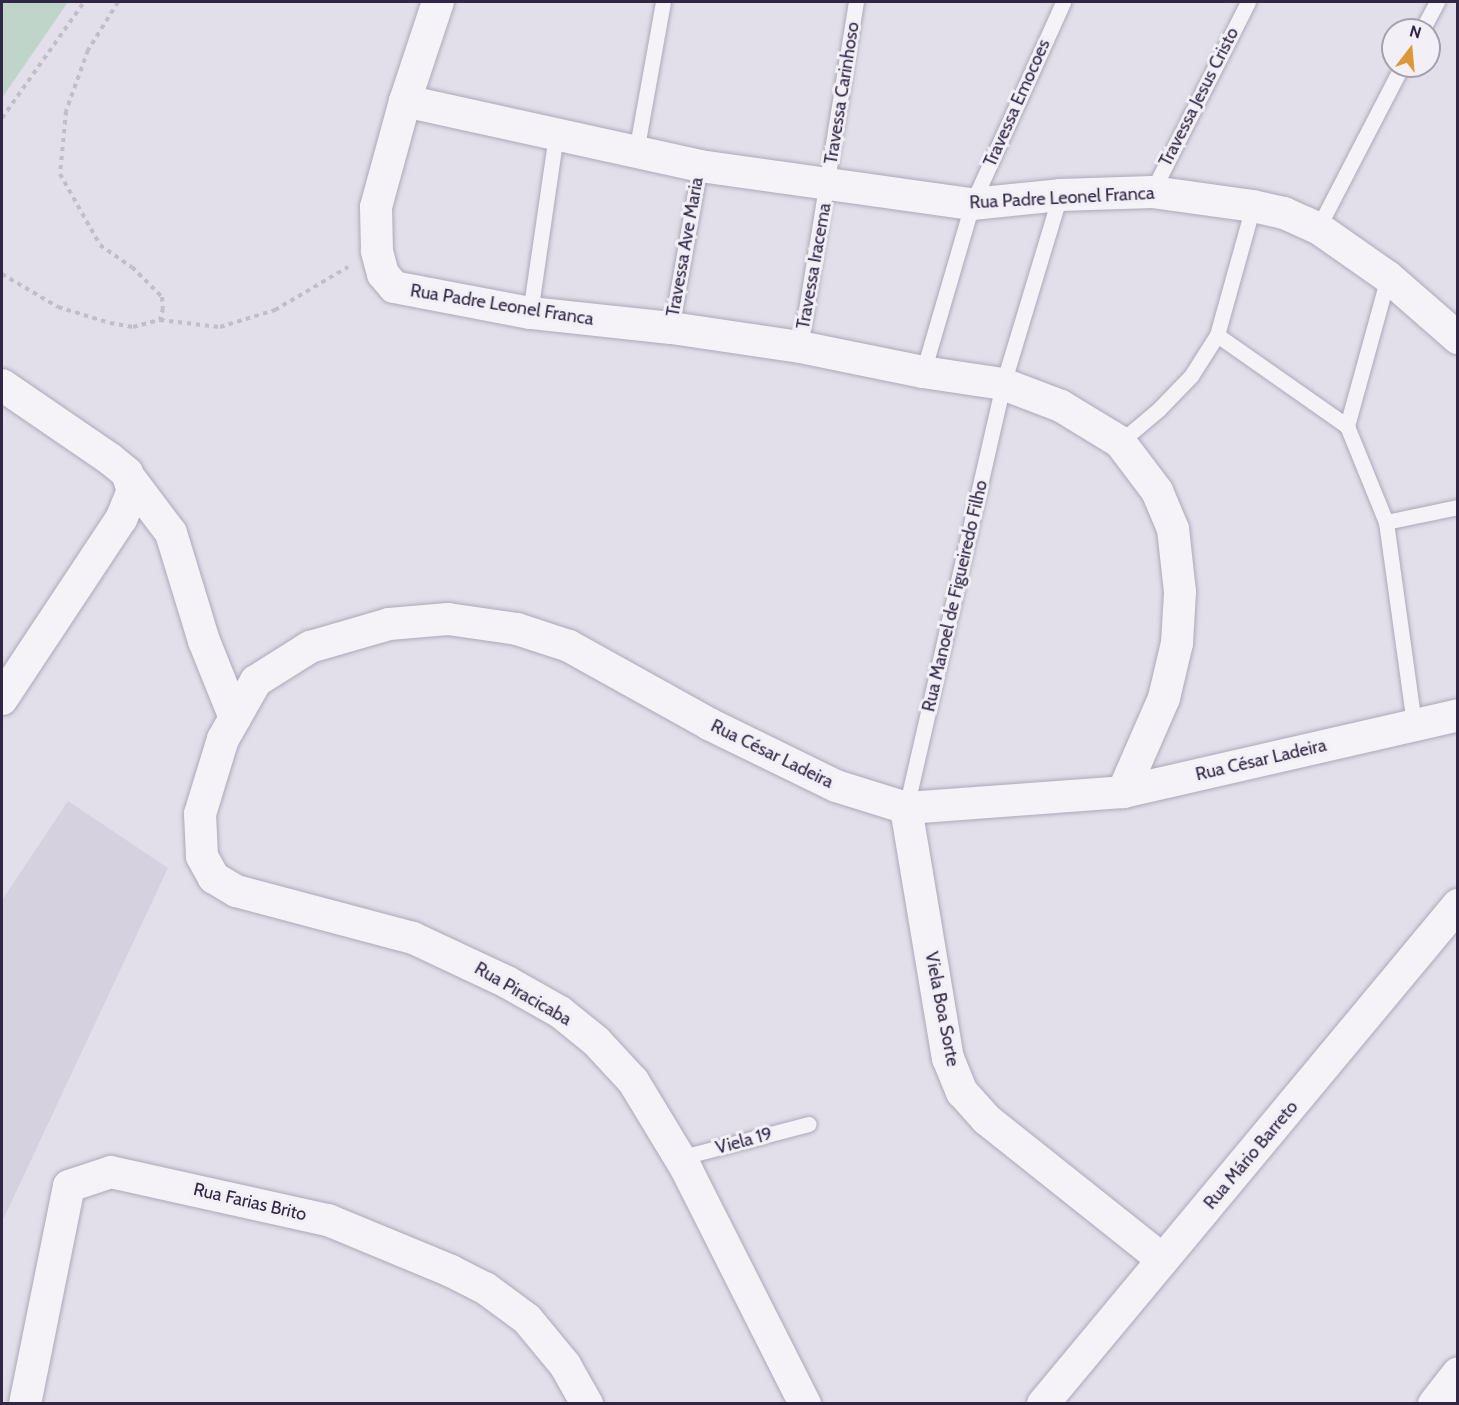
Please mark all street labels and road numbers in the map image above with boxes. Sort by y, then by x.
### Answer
street label: Travessa Carinhoso [820,20,864,166]
street label: Travessa Jesus Cristo [1155,24,1243,170]
street label: Travessa Emocoes [979,36,1055,170]
street label: Travessa Ave Maria [662,176,708,318]
street label: Rua Padre Leonel Franca [969,182,1155,214]
street label: Travessa Iracema [792,201,836,331]
street label: Rua Padre Leonel Franca [409,280,595,330]
street label: Rua Manoel de Figueiredo Filho [918,478,992,714]
street label: Rua César Ladeira [707,715,837,793]
street label: Rua César Ladeira [1194,734,1328,786]
street label: Viela Boa Sorte [920,950,964,1068]
street label: Rua Piracicaba [471,958,575,1030]
street label: Rua Mário Barreto [1199,1096,1303,1214]
street label: Viela 19 [713,1123,775,1159]
street label: Rua Farias Brito [191,1178,309,1226]

